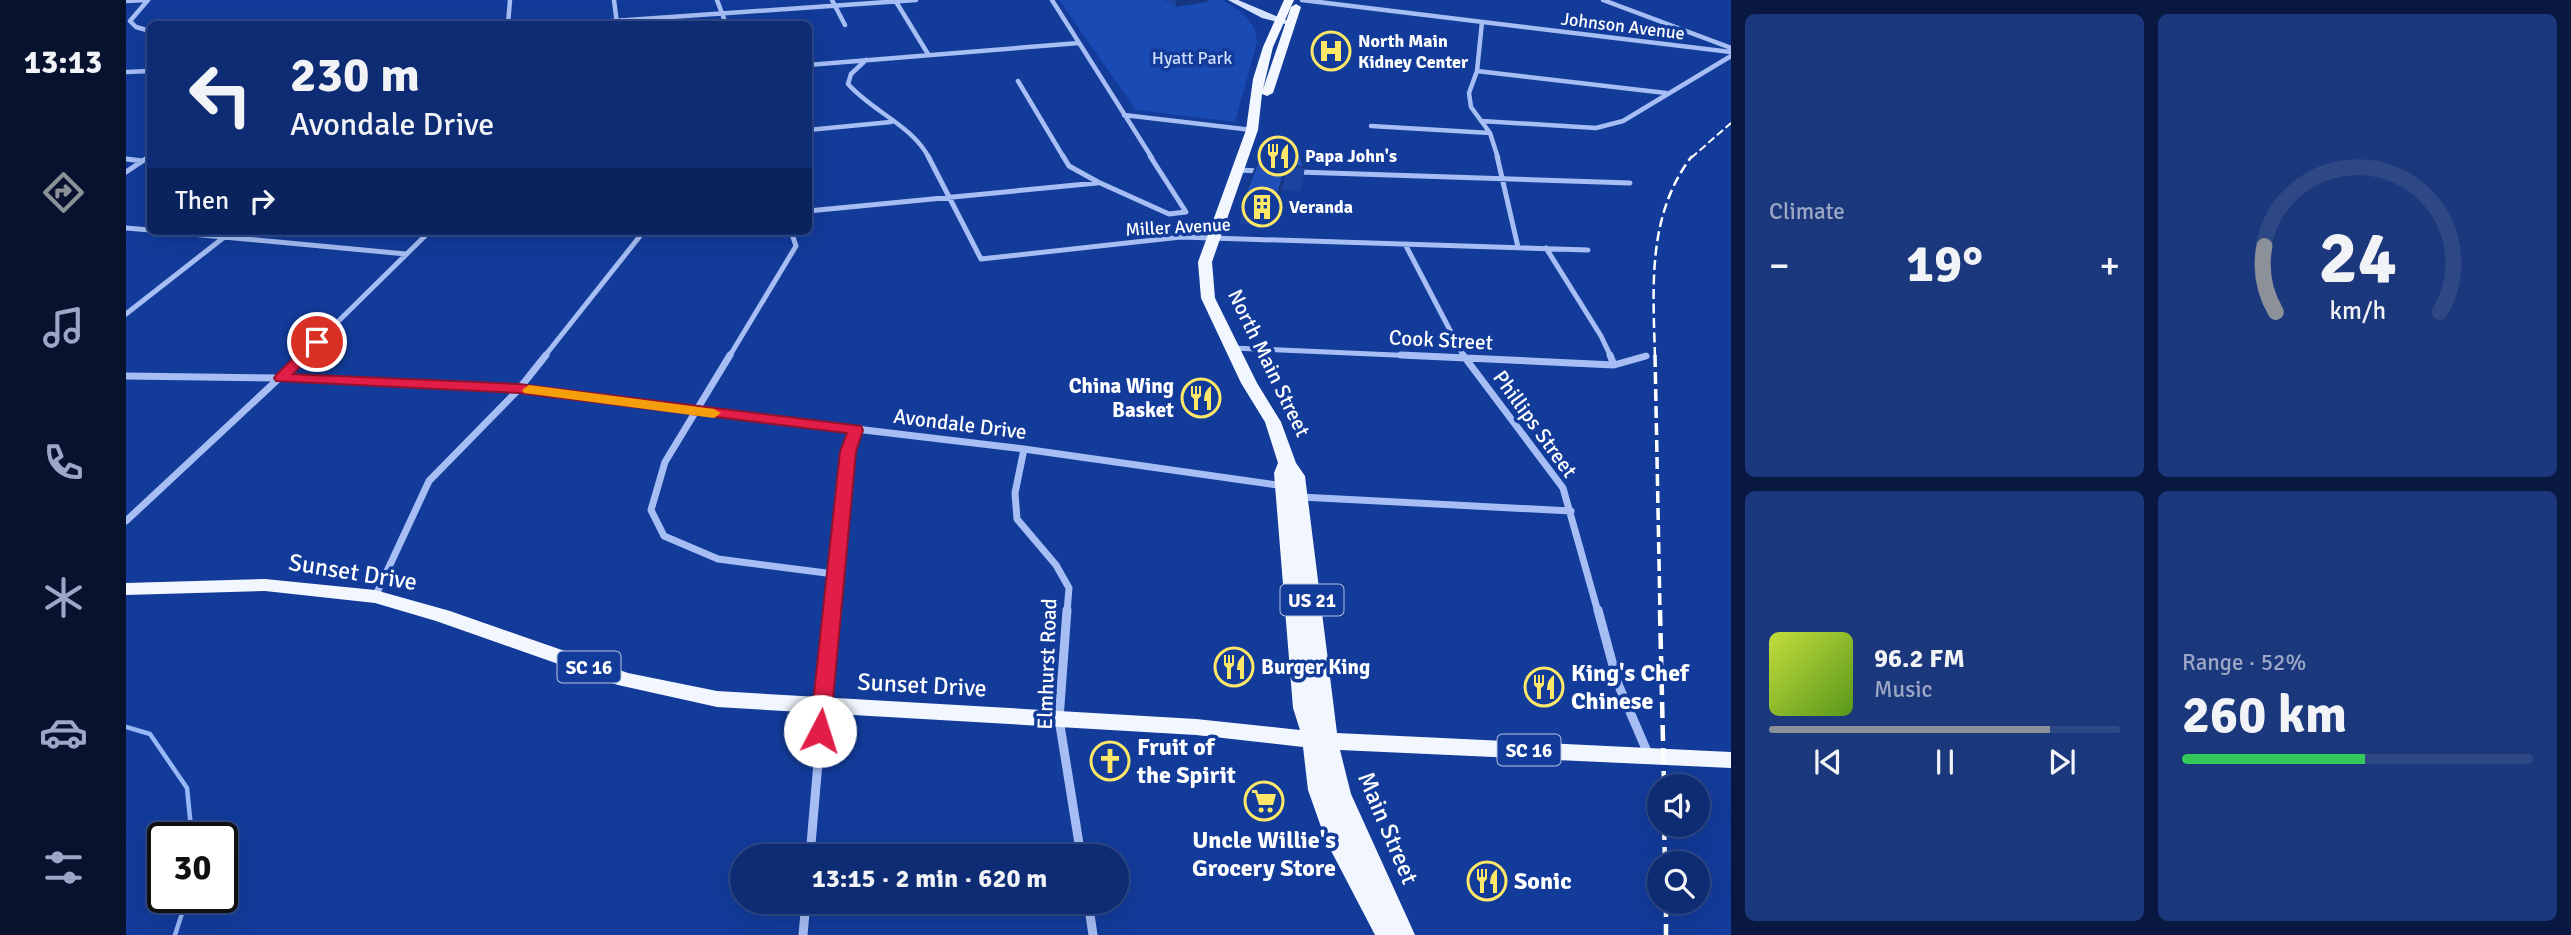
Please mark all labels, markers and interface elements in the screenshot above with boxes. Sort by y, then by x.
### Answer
street label: Johnson Avenue [1560,8,1686,44]
hospital icon: North Main Kidney Center [1310,30,1352,72]
place label: North Main Kidney Center [1358,30,1469,73]
text: 13:13 [24,43,102,82]
text: 230 m [290,45,420,105]
park label: Hyatt Park [1152,47,1232,69]
icon: left [175,49,266,140]
text: Avondale Drive [290,105,494,144]
restaurant icon: Papa John's [1257,135,1299,177]
place label: Papa John's [1305,145,1397,167]
icon: directions [39,168,88,217]
icon: right [243,182,281,220]
text: Then [175,185,229,217]
building icon: Veranda [1241,186,1283,228]
place label: Veranda [1289,196,1353,218]
text: Climate [1769,197,1845,226]
street label: Miller Avenue [1125,213,1231,241]
text: 24 [2318,214,2397,303]
text: 19° [1906,232,1983,296]
text: − [1769,242,1790,289]
text: + [2099,242,2120,289]
street label: North Main Street [1222,285,1316,441]
text: km/h [2329,294,2386,325]
icon: music [39,303,88,352]
pin [287,312,347,372]
icon: arrive [298,323,336,361]
street label: Cook Street [1388,324,1494,356]
street label: Phillips Street [1487,365,1583,483]
place label: China Wing Basket [1069,373,1174,423]
restaurant icon: China Wing Basket [1180,377,1222,419]
street label: Avondale Drive [892,403,1028,445]
icon: phone [39,438,88,487]
street label: Sunset Drive [287,547,419,597]
icon: climate [39,573,88,622]
road number: US 21 [1280,584,1344,615]
street label: Elmhurst Road [1032,598,1062,730]
text: 96.2 FM [1874,643,1965,675]
restaurant icon: Burger King [1213,646,1255,688]
text: Range · 52% [2182,648,2306,677]
road number: SC 16 [558,652,620,682]
place label: Burger King [1261,654,1370,680]
place label: King's Chef Chinese [1571,658,1690,716]
restaurant icon: King's Chef Chinese [1523,666,1565,708]
street label: Sunset Drive [857,667,987,703]
text: Music [1874,675,1932,704]
text: 260 km [2182,683,2347,747]
position arrow [783,694,857,768]
icon: car [39,708,88,757]
place label: Fruit of the Spirit [1136,732,1236,790]
road number: SC 16 [1498,734,1560,765]
church icon: Fruit of the Spirit [1089,740,1131,782]
icon: previous [1809,743,1847,781]
icon: pause [1926,743,1964,781]
icon: next [2043,743,2081,781]
street label: Main Street [1351,767,1425,889]
map controls [1647,774,1710,914]
button: sound [1647,774,1710,837]
supermarket icon: Uncle Willie's Grocery Store [1243,780,1285,822]
speed limit sign: 30 [147,822,238,913]
place label: Uncle Willie's Grocery Store [1192,825,1336,883]
icon: filters [39,843,88,892]
button: search [1647,851,1710,914]
restaurant icon: Sonic [1466,860,1508,902]
text: 13:15 · 2 min · 620 m [812,863,1047,895]
place label: Sonic [1514,866,1572,896]

